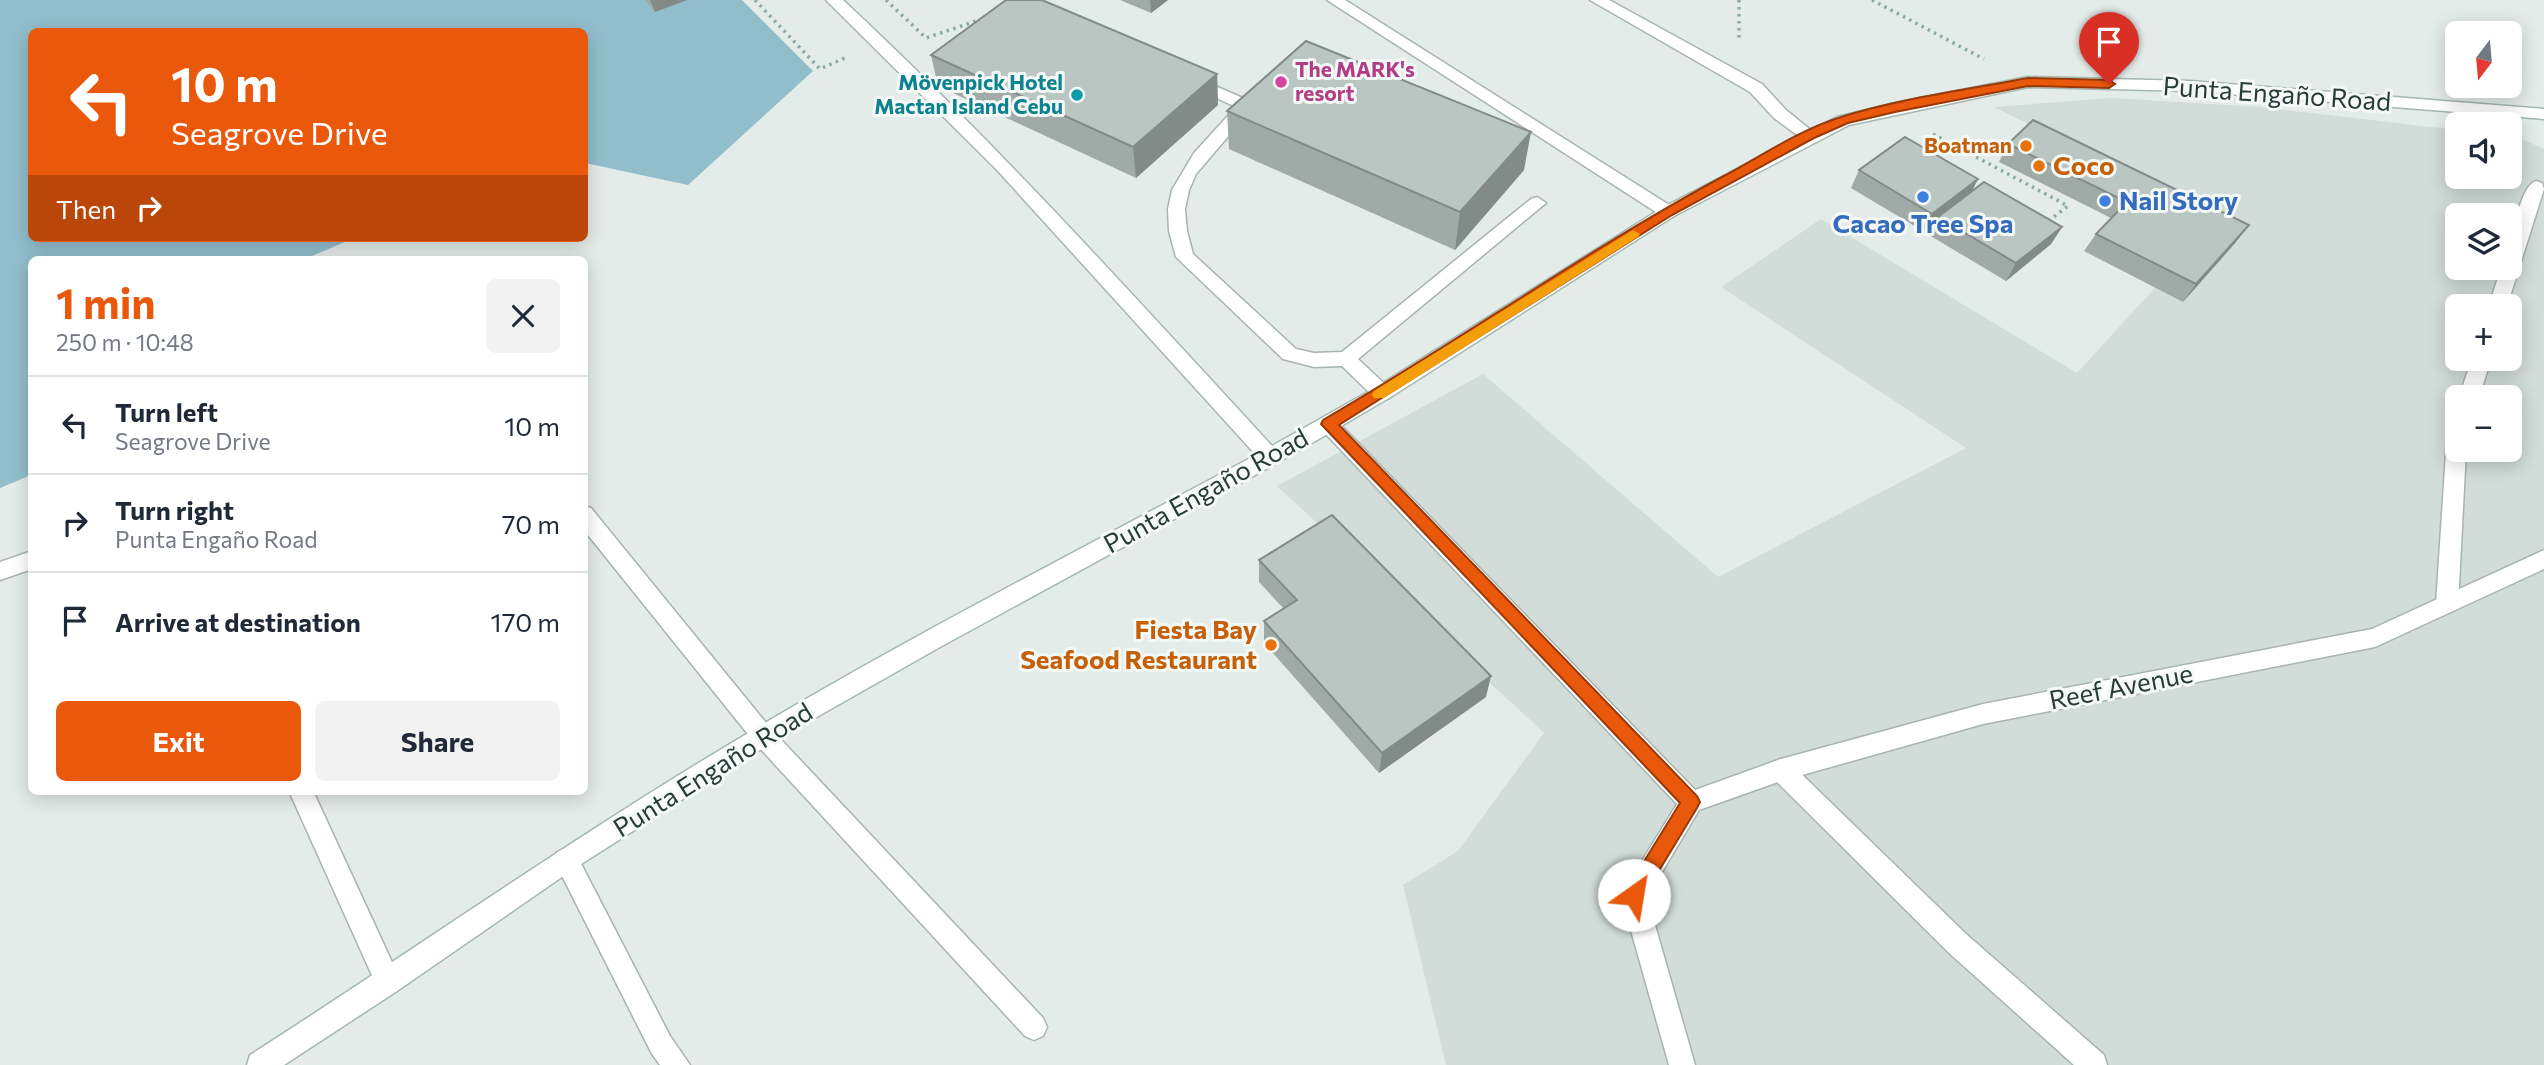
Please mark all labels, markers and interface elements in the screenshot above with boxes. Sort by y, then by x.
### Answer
pin [2079,12.0,2139,84]
north arrow [2445,21,2522,98]
map controls [2445,21,2522,462]
icon: arrive [2090,23,2128,61]
text: 10 m [171,52,278,112]
icon: left [56,56,147,147]
place label: The MARK's resort [1295,56,1415,105]
place label: Mövenpick Hotel Mactan Island Cebu [874,69,1063,118]
street label: Punta Engaño Road [2162,69,2392,116]
marker: The MARK's resort [1273,74,1289,90]
marker: Mövenpick Hotel Mactan Island Cebu [1069,87,1085,103]
text: Seagrove Drive [171,112,388,152]
button: sound [2445,112,2522,189]
place label: Boatman [1924,132,2012,157]
marker: Boatman [2018,138,2034,154]
place label: Coco [2053,149,2114,180]
marker: Coco [2031,158,2047,174]
place label: Nail Story [2119,184,2238,215]
icon: right [130,189,168,227]
marker: Cacao Tree Spa [1915,189,1931,205]
text: Then [56,193,116,224]
marker: Nail Story [2097,193,2113,209]
button: layers [2445,203,2522,280]
place label: Cacao Tree Spa [1833,207,2013,238]
text: 1 min [56,276,156,328]
button: close [486,279,560,353]
button: + [2445,294,2522,371]
text: 250 m · 10:48 [56,328,194,356]
button: − [2445,385,2522,462]
text: Turn left [115,396,218,427]
icon: left [56,406,94,444]
text: 10 m [504,410,560,441]
street label: Punta Engaño Road [1098,421,1313,559]
text: Seagrove Drive [115,427,271,455]
text: Turn right [115,494,234,525]
icon: right [56,504,94,542]
text: 70 m [502,508,560,539]
text: Punta Engaño Road [115,525,318,553]
icon: arrive [56,602,94,640]
text: Arrive at destination [115,606,361,637]
text: 170 m [491,606,560,637]
place label: Fiesta Bay Seafood Restaurant [1020,613,1257,674]
marker: Fiesta Bay Seafood Restaurant [1263,637,1279,653]
street label: Reef Avenue [2046,656,2195,715]
street label: Punta Engaño Road [607,695,817,843]
button: Exit [56,701,301,781]
button: Share [315,701,560,781]
position arrow [1597,858,1671,932]

